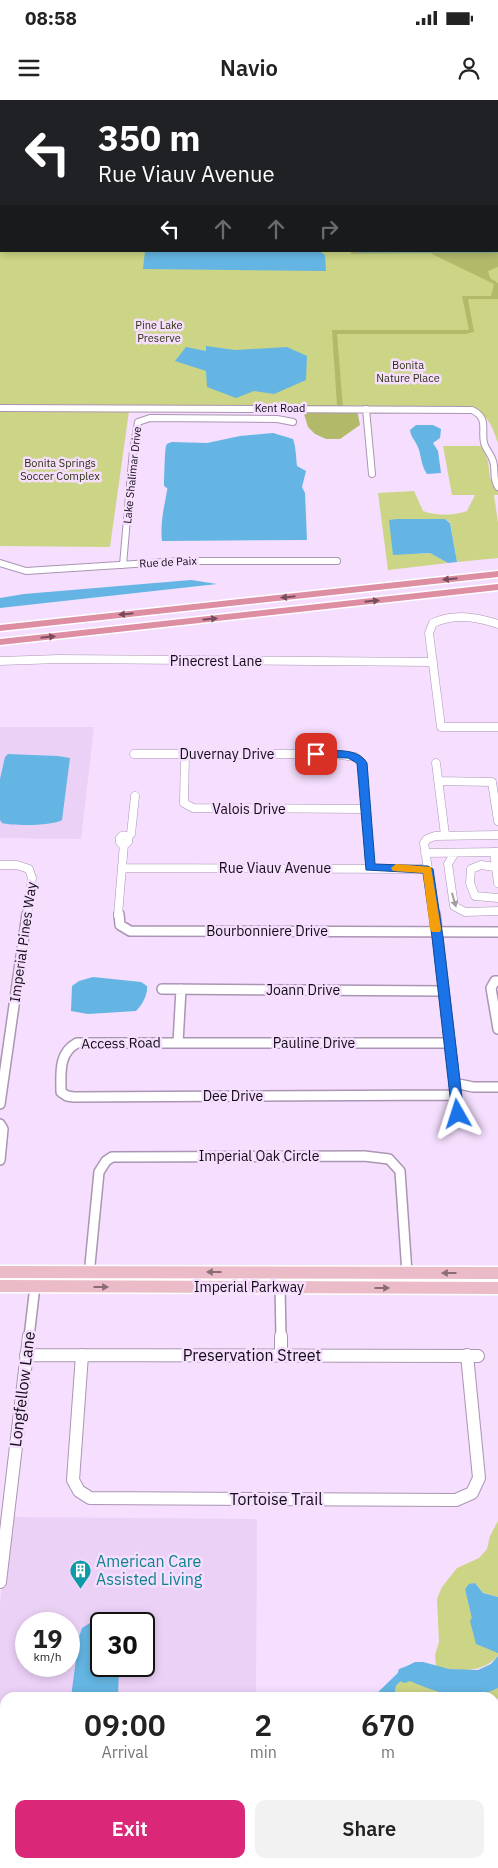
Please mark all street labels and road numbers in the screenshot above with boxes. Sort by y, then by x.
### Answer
street label: Kent Road [255,401,305,415]
street label: Lake Shalimar Drive [120,426,144,524]
street label: Rue de Paix [139,553,198,571]
street label: Pinecrest Lane [170,652,263,670]
street label: Duvernay Drive [179,745,275,763]
street label: Valois Drive [212,800,286,818]
street label: Rue Viauv Avenue [219,859,331,877]
street label: Imperial Pines Way [6,881,40,1003]
street label: Bourbonniere Drive [206,922,328,940]
street label: Joann Drive [266,981,340,999]
street label: Access Road [81,1033,161,1053]
street label: Pauline Drive [273,1034,356,1052]
street label: Dee Drive [203,1087,264,1105]
street label: Imperial Oak Circle [199,1147,320,1165]
street label: Imperial Parkway [194,1278,304,1296]
street label: Longfellow Lane [5,1330,39,1448]
street label: Preservation Street [183,1345,321,1365]
street label: Tortoise Trail [229,1489,323,1509]

